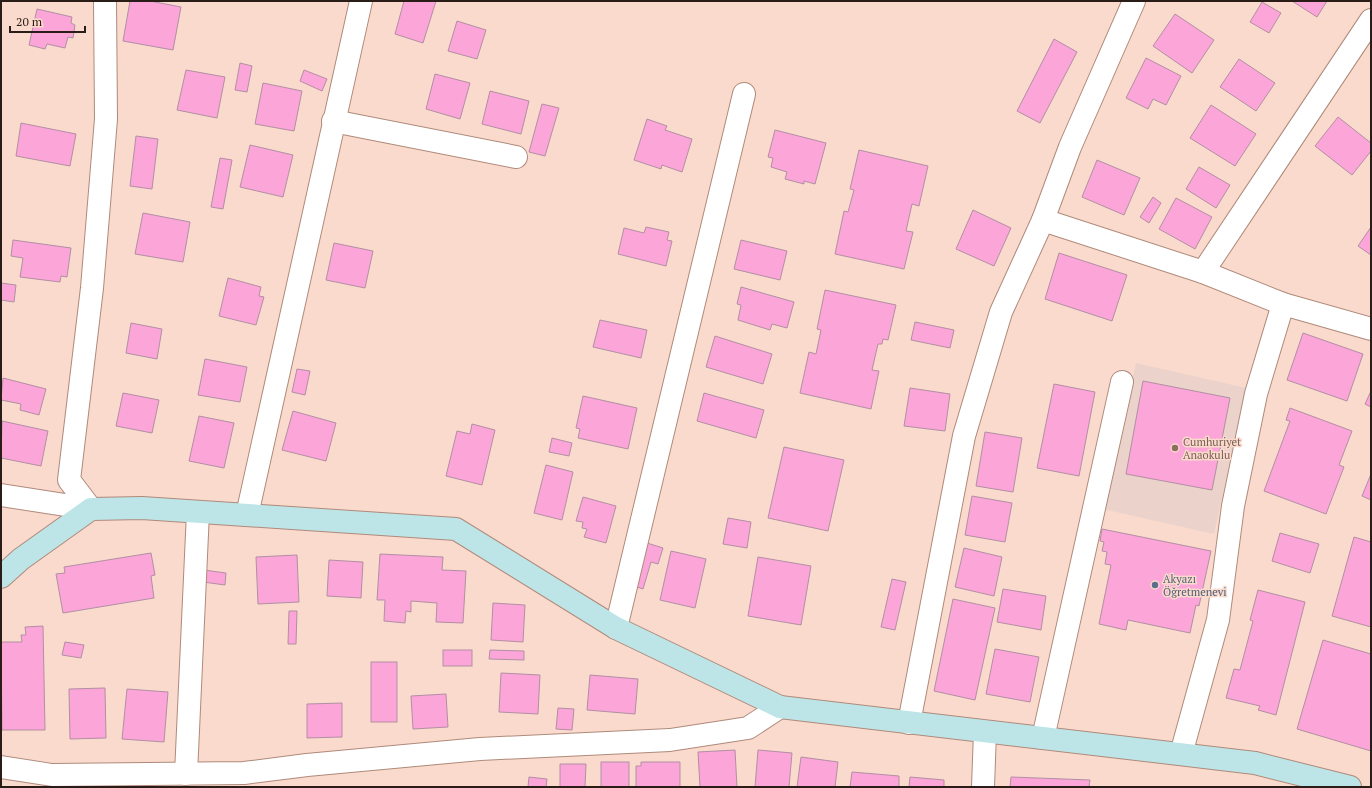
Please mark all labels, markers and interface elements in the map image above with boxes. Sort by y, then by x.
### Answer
scale bar [10,8,85,34]
text: 20 m [16,14,43,29]
place label: Cumhuriyet Anaokulu [1183,435,1241,462]
marker: Cumhuriyet Anaokulu [1170,443,1180,453]
place label: Akyazı Öğretmenevi [1163,572,1227,599]
marker: Akyazı Öğretmenevi [1150,580,1160,590]

